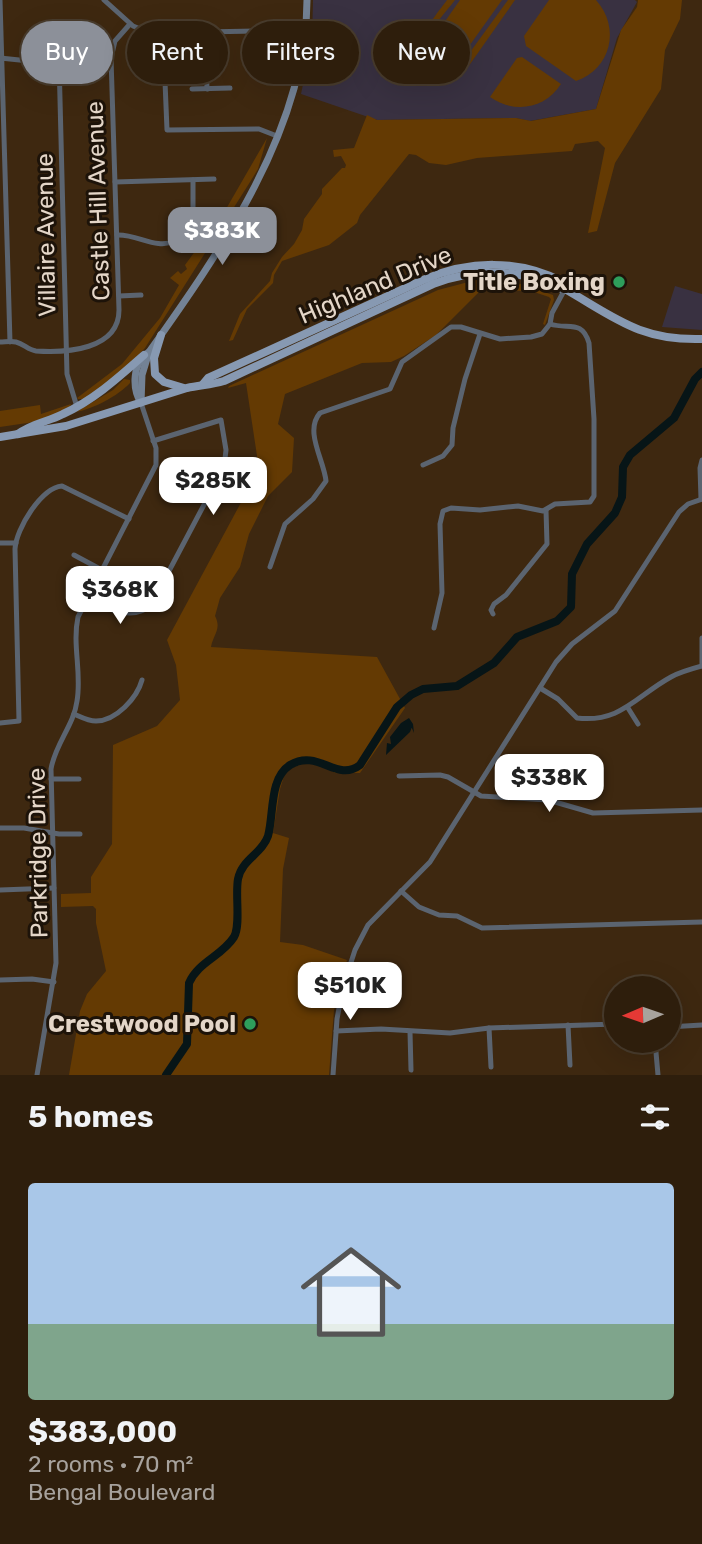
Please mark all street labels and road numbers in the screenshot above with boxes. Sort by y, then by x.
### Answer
street label: Castle Hill Avenue [81,101,115,301]
street label: Villaire Avenue [31,153,61,317]
street label: Highland Drive [294,240,456,330]
street label: Parkridge Drive [23,767,53,939]

